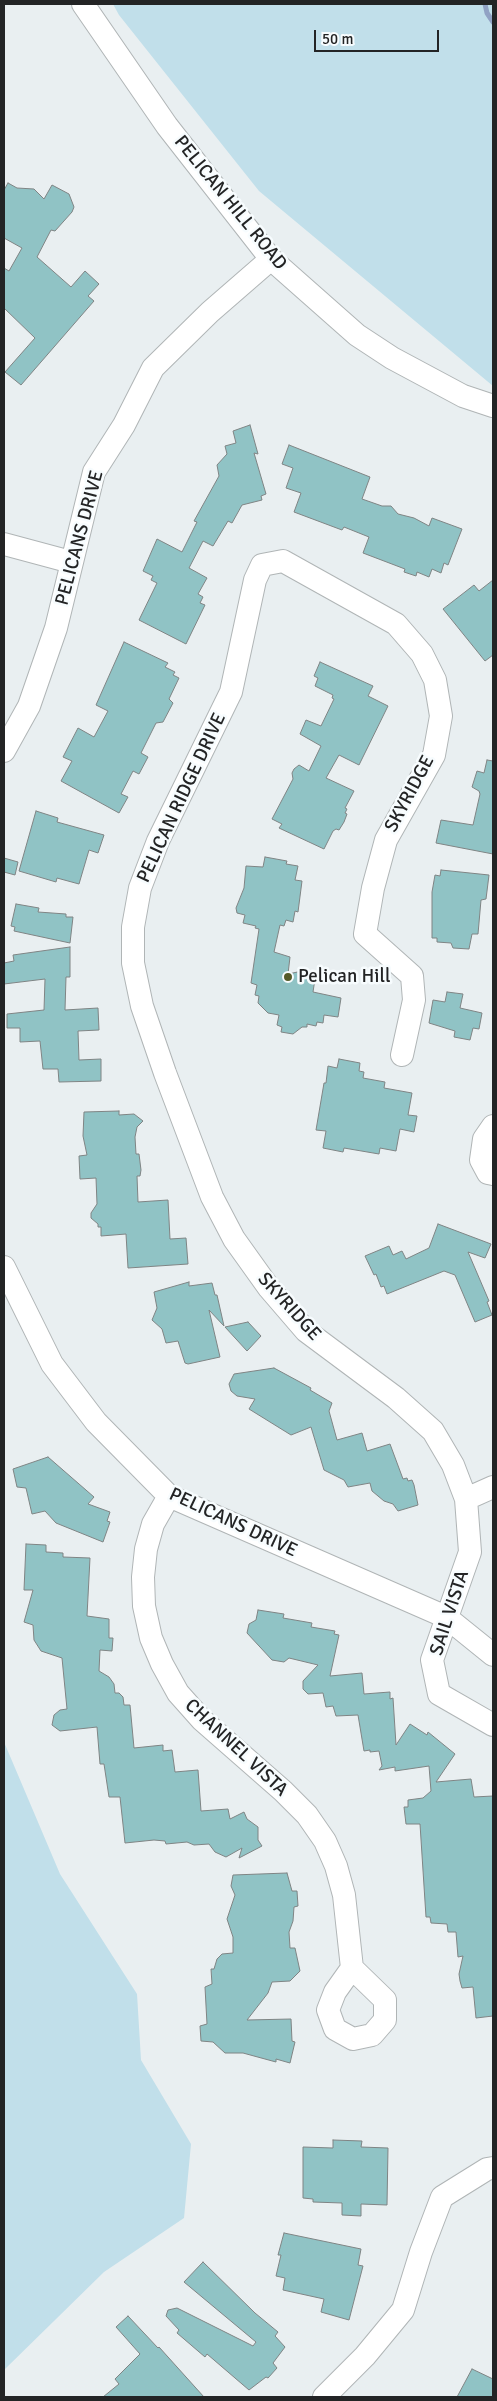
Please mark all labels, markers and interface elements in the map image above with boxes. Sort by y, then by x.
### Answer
scale bar [317,20,442,52]
text: 50 m [322,30,353,48]
street label: PELICAN HILL ROAD [169,131,291,275]
street label: PELICANS DRIVE [51,468,109,608]
street label: PELICAN RIDGE DRIVE [133,710,231,886]
street label: SKYRIDGE [380,752,440,836]
place label: Pelican Hill [298,966,390,988]
marker: Pelican Hill [282,971,294,983]
street label: SKYRIDGE [253,1268,325,1346]
street label: PELICANS DRIVE [165,1483,301,1563]
street label: SAIL VISTA [426,1568,474,1658]
street label: CHANNEL VISTA [180,1694,292,1802]

